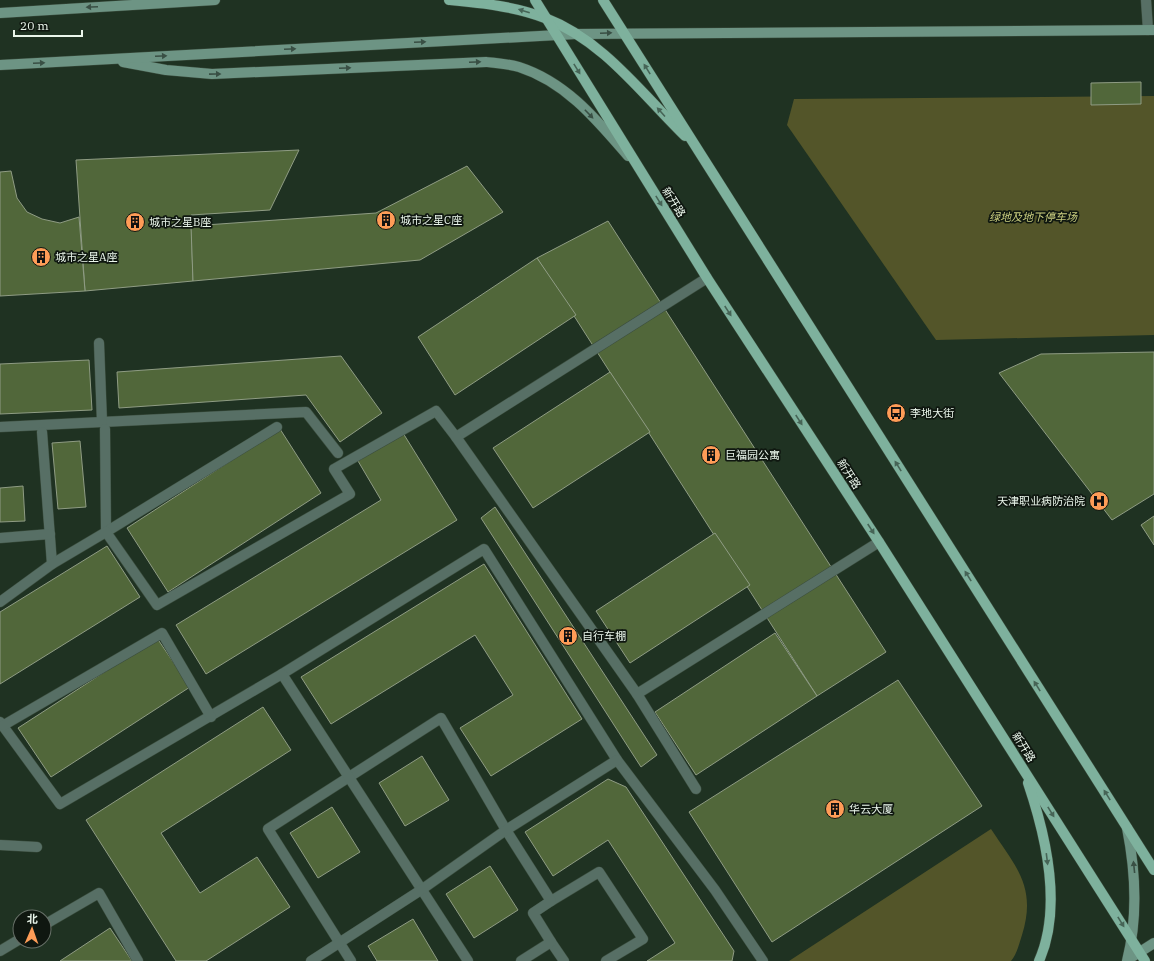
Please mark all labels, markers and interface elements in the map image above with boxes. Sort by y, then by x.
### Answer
one-way arrow [86,4,98,11]
one-way arrow [518,8,530,14]
scale bar [14,12,82,38]
text: 20 m [20,18,49,33]
one-way arrow [600,30,612,37]
one-way arrow [414,39,426,46]
one-way arrow [284,46,296,53]
one-way arrow [155,53,168,59]
one-way arrow [33,59,45,66]
one-way arrow [469,59,481,66]
one-way arrow [573,64,581,74]
one-way arrow [643,64,651,74]
one-way arrow [339,65,351,72]
one-way arrow [209,71,222,77]
one-way arrow [656,106,665,117]
one-way arrow [584,109,594,119]
street label: 新开路 [659,184,689,220]
one-way arrow [655,196,663,206]
building icon: 城市之星C座 [375,209,397,231]
park label: 绿地及地下停车场 [989,210,1078,224]
building icon: 城市之星B座 [124,211,146,233]
place label: 城市之星C座 [400,213,462,227]
place label: 城市之星B座 [149,215,211,229]
building icon: 城市之星A座 [30,246,52,268]
place label: 城市之星A座 [55,250,118,264]
one-way arrow [724,306,732,316]
bus stop icon: 李地大街 [885,402,907,424]
place label: 李地大街 [910,406,954,420]
one-way arrow [796,414,803,426]
building icon: 巨福园公寓 [700,444,722,466]
place label: 巨福园公寓 [725,448,780,462]
street label: 新开路 [834,456,864,492]
one-way arrow [894,461,902,471]
hospital icon: 天津职业病防治院 [1088,490,1110,512]
place label: 天津职业病防治院 [997,494,1085,508]
one-way arrow [867,523,874,534]
one-way arrow [964,570,971,582]
building icon: 自行车棚 [557,625,579,647]
place label: 自行车棚 [582,629,626,643]
one-way arrow [1033,680,1041,691]
street label: 新开路 [1009,729,1039,765]
one-way arrow [1103,790,1110,801]
building icon: 华云大厦 [824,798,846,820]
place label: 华云大厦 [849,802,893,816]
one-way arrow [1048,806,1055,818]
one-way arrow [1044,853,1050,865]
one-way arrow [1131,861,1137,873]
north arrow [12,909,52,949]
text: 北 [27,912,38,926]
one-way arrow [1117,917,1125,927]

